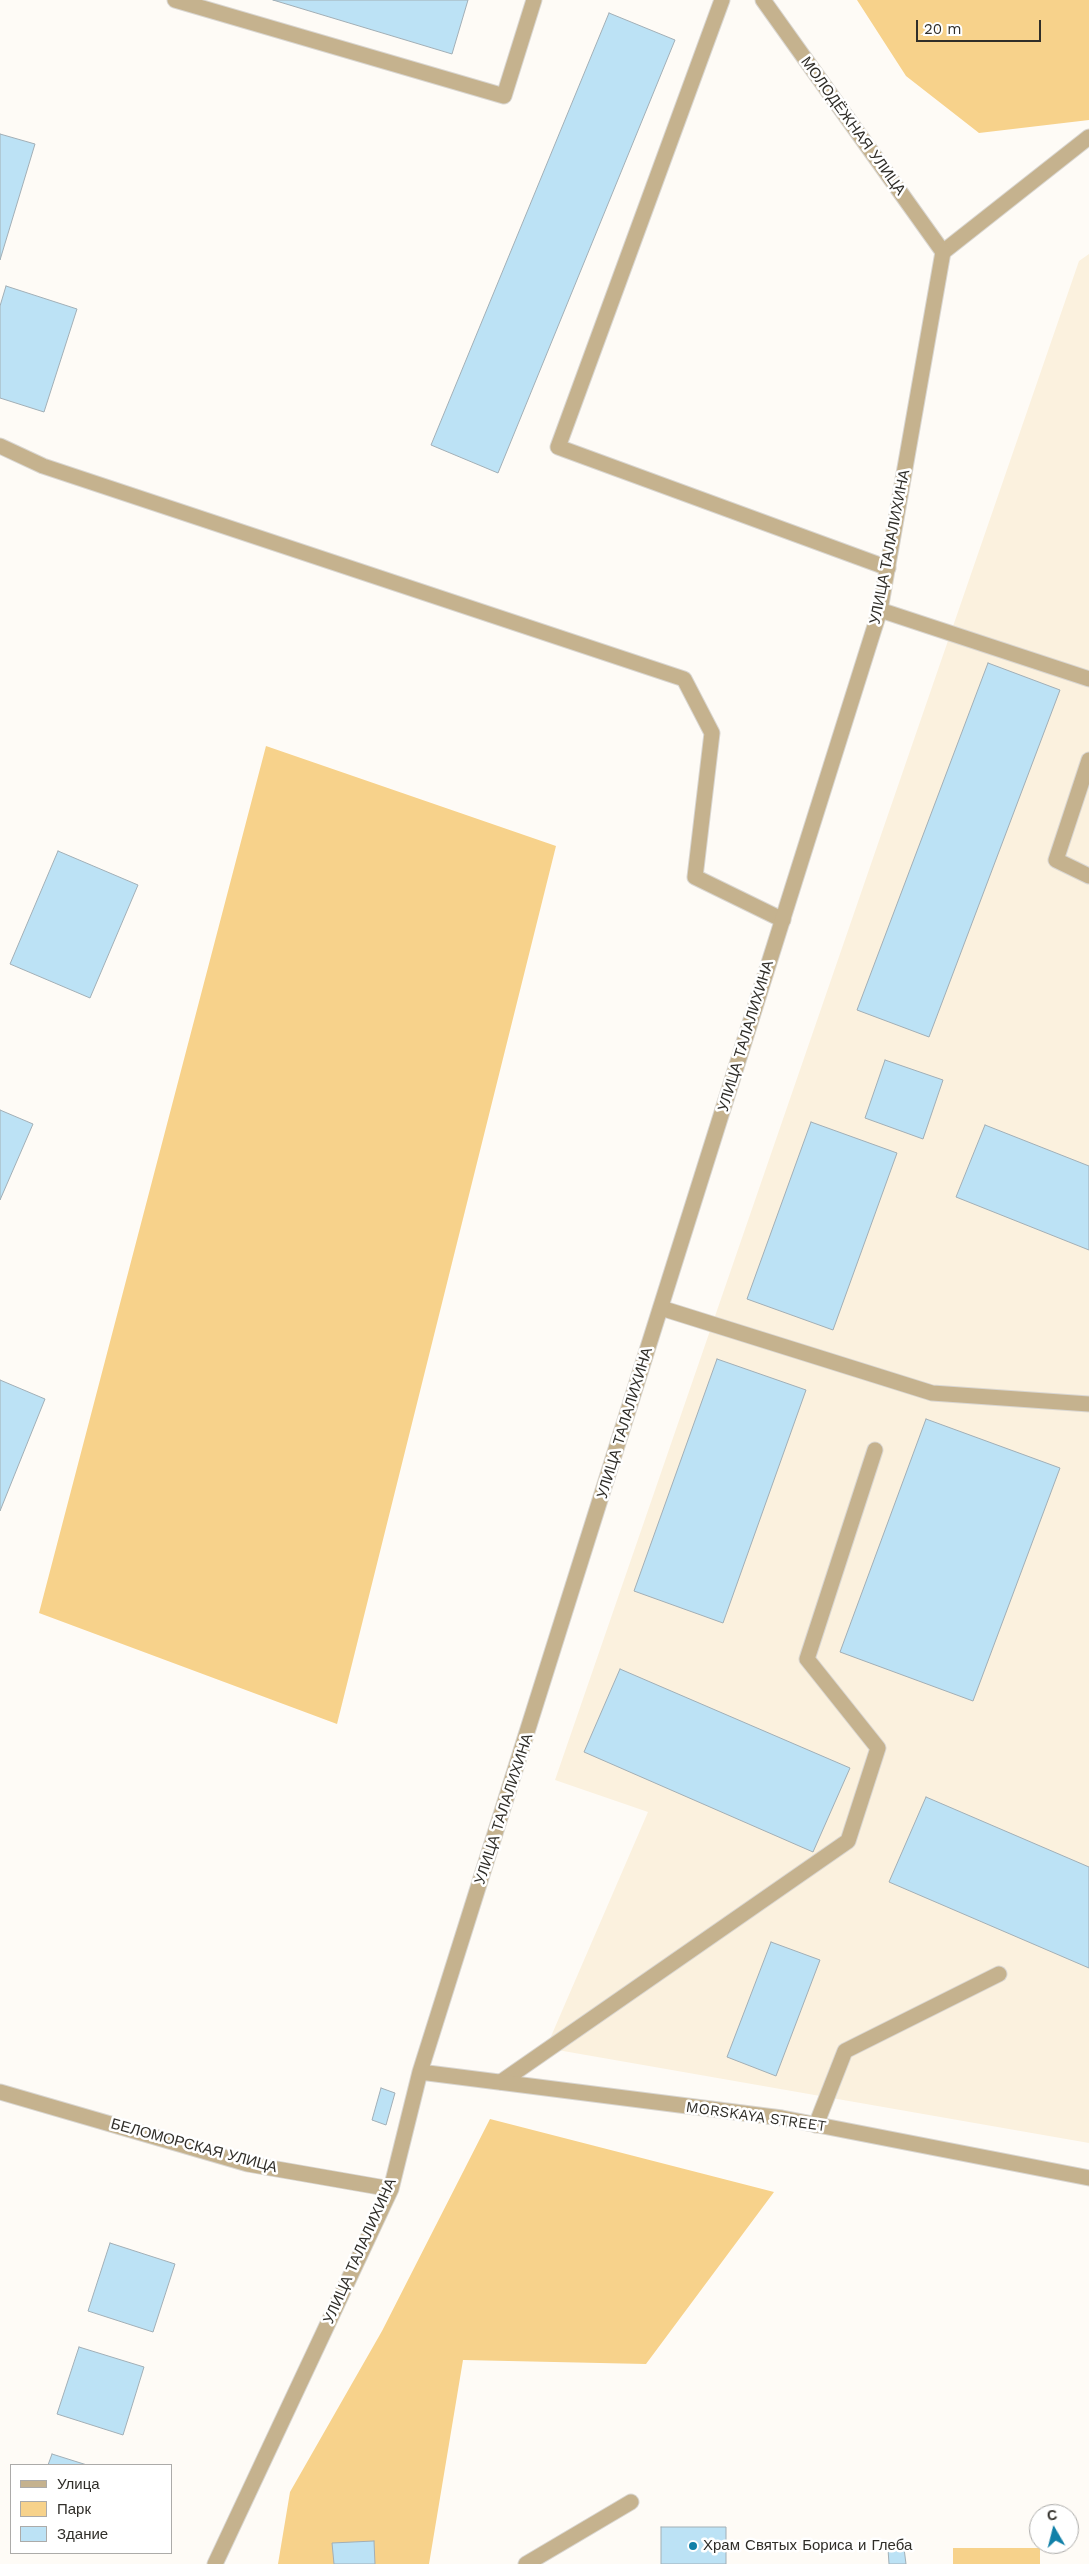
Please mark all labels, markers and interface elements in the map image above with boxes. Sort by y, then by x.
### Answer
scale bar [919,10,1044,42]
text: 20 m [924,20,962,38]
street label: МОЛОДЁЖНАЯ УЛИЦА [797,53,909,199]
street label: УЛИЦА ТАЛАЛИХИНА [866,468,914,626]
street label: УЛИЦА ТАЛАЛИХИНА [714,958,778,1114]
street label: УЛИЦА ТАЛАЛИХИНА [593,1345,657,1501]
street label: УЛИЦА ТАЛАЛИХИНА [471,1731,537,1887]
street label: MORSKAYA STREET [685,2098,827,2136]
street label: БЕЛОМОРСКАЯ УЛИЦА [109,2115,279,2177]
street label: УЛИЦА ТАЛАЛИХИНА [320,2175,400,2327]
legend [10,2464,172,2554]
text: Улица [57,2475,100,2493]
text: Парк [57,2500,91,2518]
north arrow [1029,2504,1079,2554]
text: С [1046,2507,1058,2524]
text: Здание [57,2525,108,2543]
place label: Храм Святых Бориса и Глеба [703,2537,912,2555]
marker: Храм Святых Бориса и Глеба [687,2540,699,2552]

